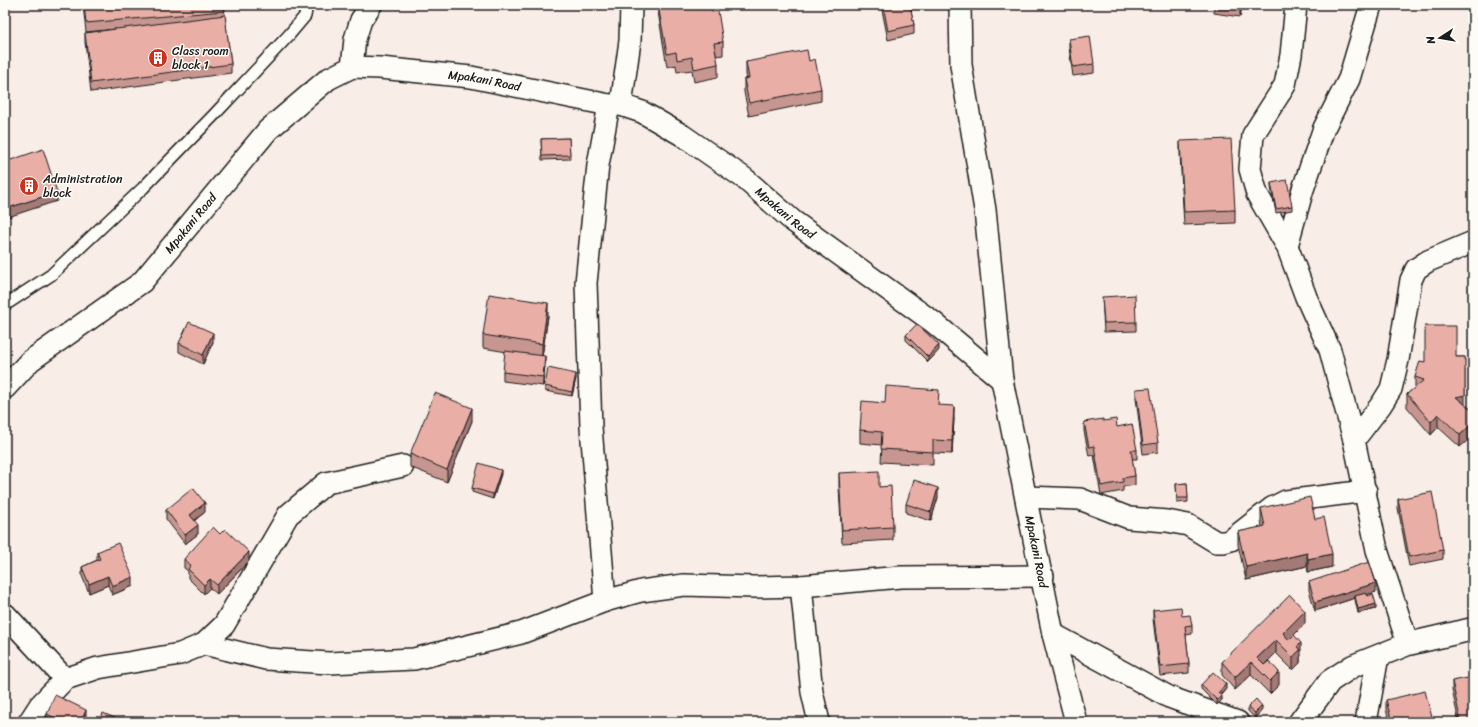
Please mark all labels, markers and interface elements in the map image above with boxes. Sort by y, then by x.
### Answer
north arrow [1420,18,1460,58]
text: N [1421,34,1441,47]
place label: Class room block 1 [172,40,229,76]
building icon: Class room block 1 [147,47,169,69]
street label: Mpakani Road [447,64,524,98]
place label: Administration block [42,168,123,204]
building icon: Administration block [18,175,40,197]
street label: Mpakani Road [750,181,822,246]
street label: Mpakani Road [159,187,224,259]
street label: Mpakani Road [1018,514,1055,591]

